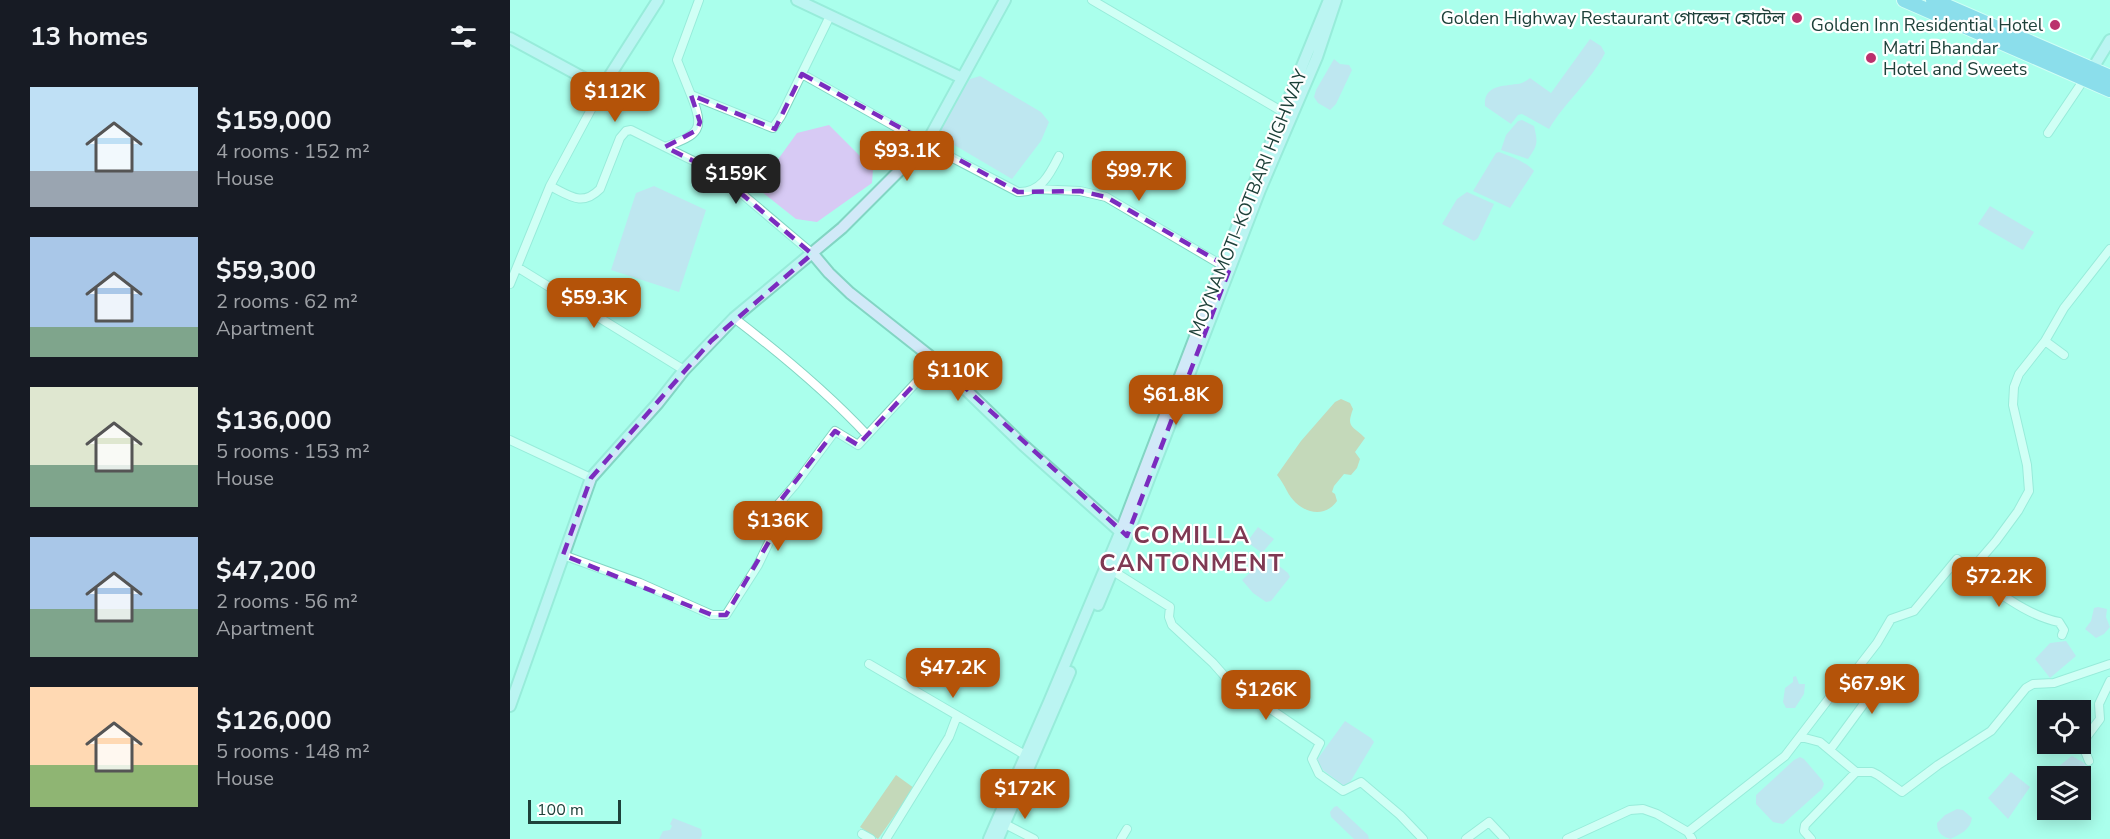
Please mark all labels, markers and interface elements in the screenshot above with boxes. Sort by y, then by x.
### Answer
place label: Golden Highway Restaurant গোল্ডেন হোটেল [1441,6,1786,30]
marker: Golden Highway Restaurant গোল্ডেন হোটেল [1790,11,1804,25]
place label: Golden Inn Residential Hotel [1811,13,2044,37]
marker: Golden Inn Residential Hotel [2048,18,2062,32]
text: 13 homes [30,19,148,54]
icon: filters [447,20,480,53]
place label: Matri Bhandar Hotel and Sweets [1883,36,2027,81]
marker: Matri Bhandar Hotel and Sweets [1864,51,1878,65]
street label: MOYNAMOTI–KOTBARI HIGHWAY [1183,66,1313,340]
pin: $112K [573,72,657,123]
text: $112K [584,78,646,105]
text: $159,000 [216,103,332,138]
icon: home [78,111,150,183]
pin: $93.1K [858,131,956,182]
text: $93.1K [874,137,940,164]
text: 4 rooms · 152 m² [216,138,370,165]
pin: $99.7K [1090,151,1188,202]
pin: $159K [694,154,778,205]
text: $99.7K [1106,157,1172,184]
text: $159K [705,160,767,187]
text: House [216,165,274,192]
text: $59,300 [216,253,316,288]
icon: home [78,261,150,333]
pin: $59.3K [545,278,643,329]
text: $59.3K [561,284,627,311]
text: 2 rooms · 62 m² [216,288,358,315]
text: Apartment [216,315,314,342]
pin: $110K [916,351,1000,402]
text: $110K [927,357,989,384]
pin: $61.8K [1127,375,1225,426]
text: $61.8K [1143,381,1209,408]
text: $136,000 [216,403,332,438]
icon: home [78,411,150,483]
text: 5 rooms · 153 m² [216,438,370,465]
text: House [216,465,274,492]
pin: $136K [736,501,820,552]
text: $136K [747,507,809,534]
district label: COMILLA CANTONMENT [1099,519,1285,579]
text: $47,200 [216,553,316,588]
pin: $72.2K [1950,557,2048,608]
icon: home [78,561,150,633]
text: $72.2K [1966,563,2032,590]
text: 2 rooms · 56 m² [216,588,358,615]
text: Apartment [216,615,314,642]
pin: $47.2K [904,648,1002,699]
text: $47.2K [920,654,986,681]
pin: $67.9K [1823,664,1921,715]
pin: $126K [1224,670,1308,721]
text: $67.9K [1839,670,1905,697]
text: $126K [1235,676,1297,703]
map controls [2037,700,2091,820]
button: locate [2037,700,2091,754]
text: $126,000 [216,703,332,738]
icon: home [78,711,150,783]
text: 5 rooms · 148 m² [216,738,370,765]
text: House [216,765,274,792]
button: layers [2037,766,2091,820]
pin: $172K [983,769,1067,820]
text: $172K [994,775,1056,802]
scale bar [528,797,621,824]
text: 100 m [537,799,584,821]

